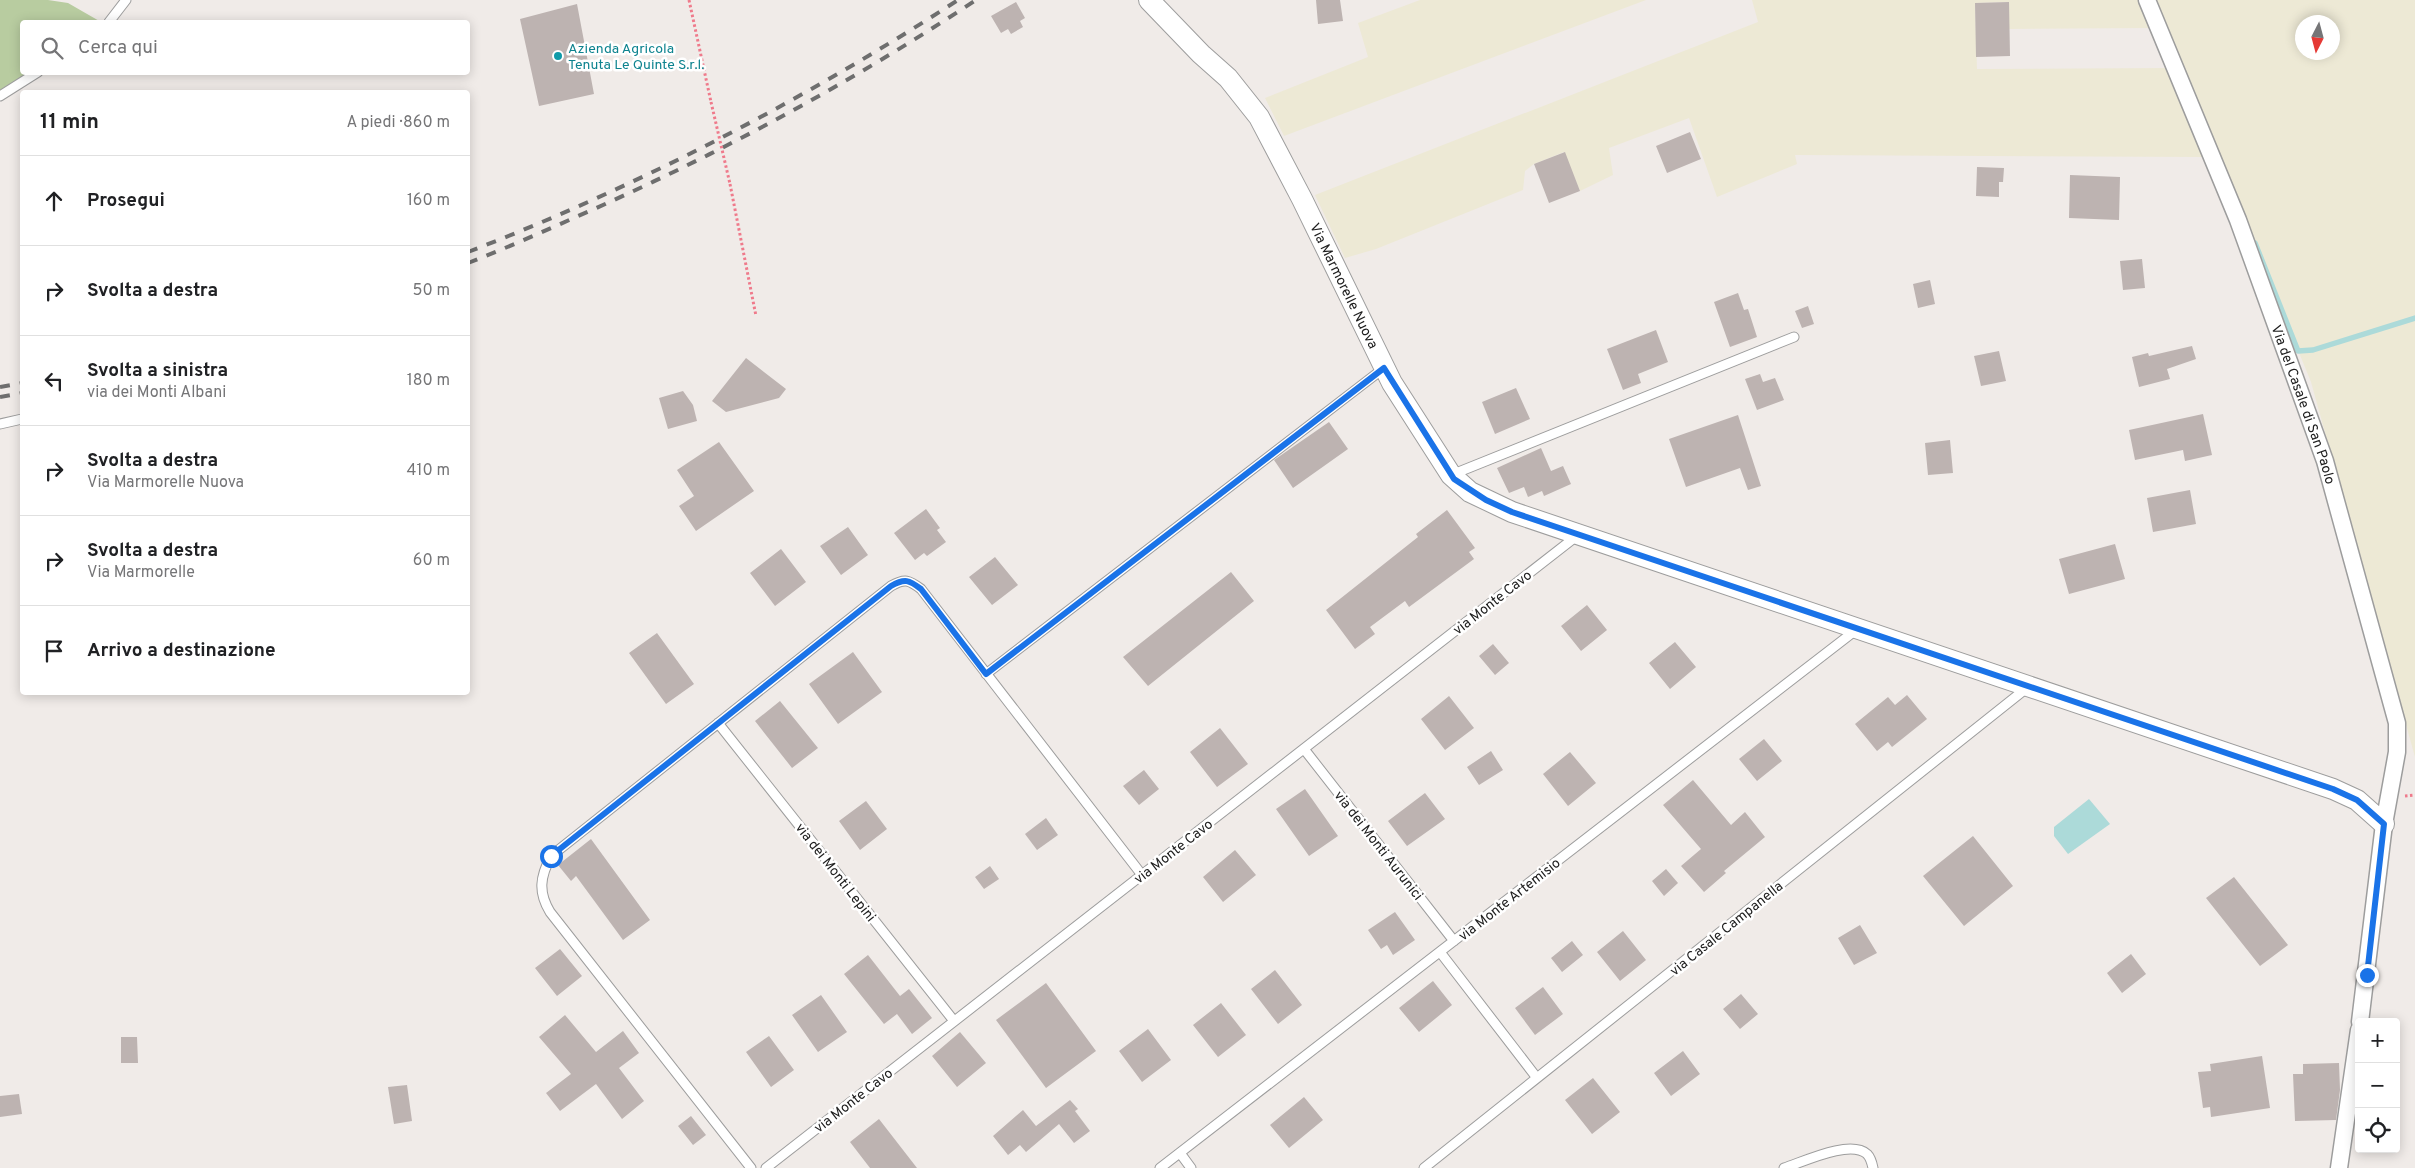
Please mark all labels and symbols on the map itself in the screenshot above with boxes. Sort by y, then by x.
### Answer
north arrow [2295,15,2340,60]
place label: Azienda Agricola Tenuta Le Quinte S.r.l. [568,41,704,74]
marker: Azienda Agricola Tenuta Le Quinte S.r.l. [552,50,564,62]
street label: Via Marmorelle Nuova [1305,221,1381,352]
street label: Via del Casale di San Paolo [2267,323,2338,487]
street label: via Monte Cavo [1450,567,1536,639]
street label: via dei Monti Aurunici [1330,788,1426,904]
street label: via Monte Cavo [1131,816,1217,888]
street label: via dei Monti Lepini [791,820,879,926]
route start [540,845,563,868]
street label: via Monte Artemisio [1456,855,1564,945]
street label: via Casale Campanella [1667,878,1787,980]
route end [2356,964,2379,987]
street label: via Monte Cavo [811,1065,897,1137]

